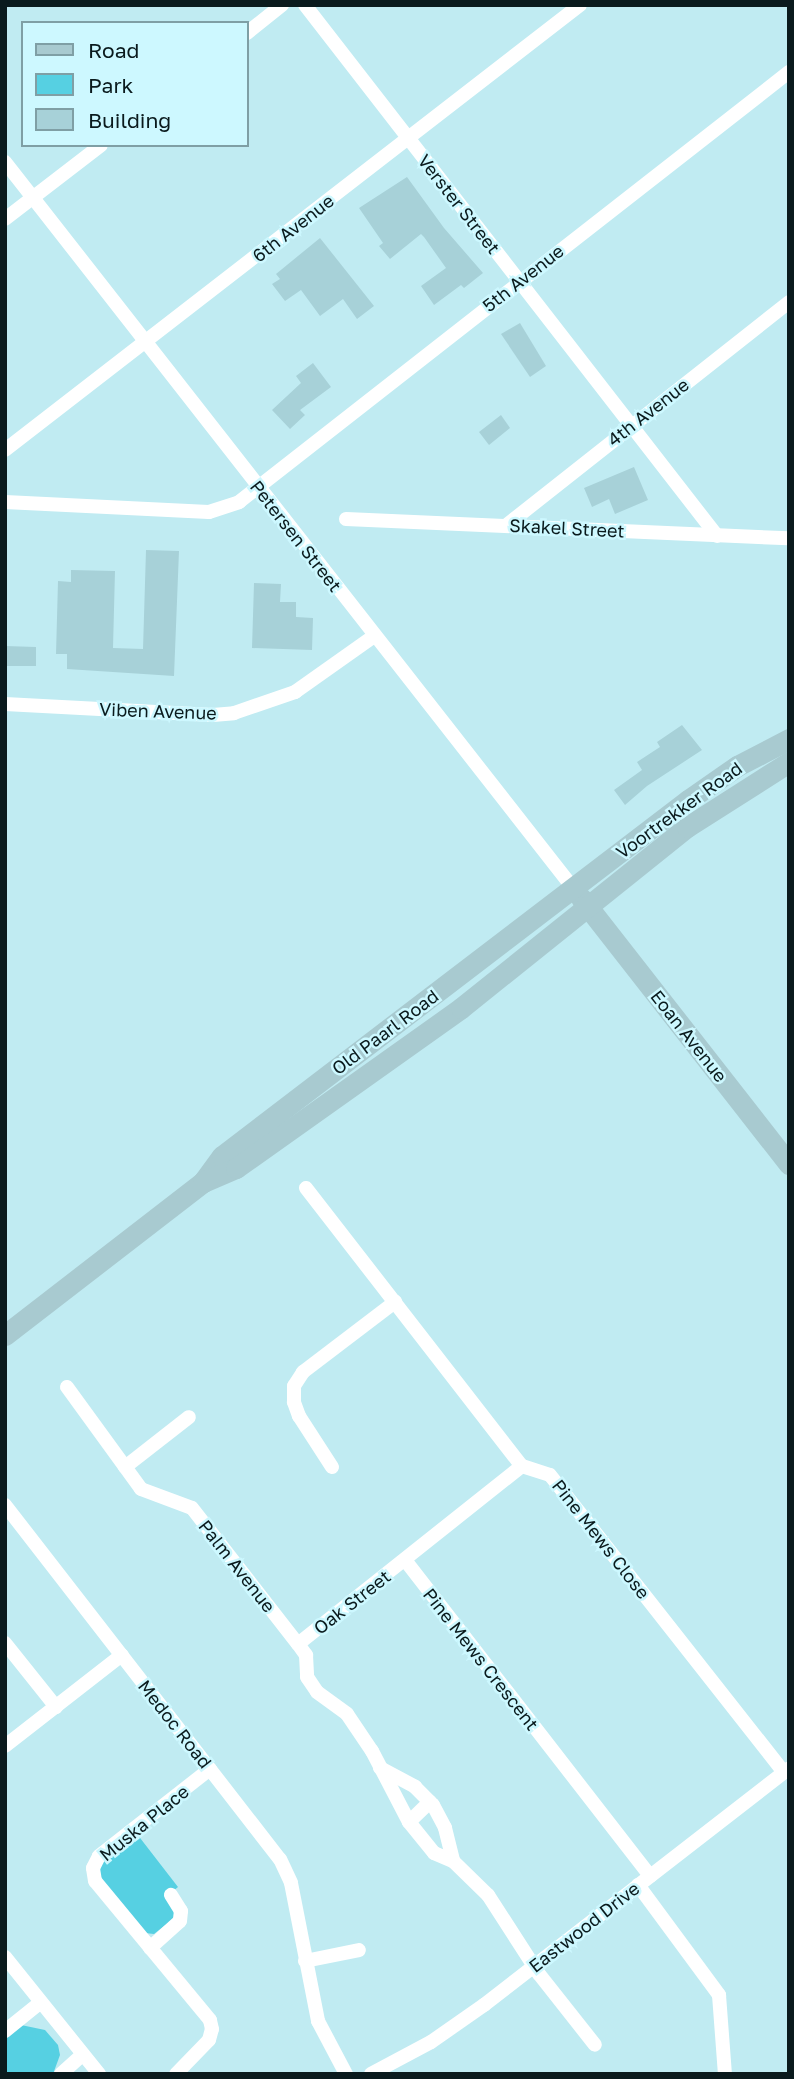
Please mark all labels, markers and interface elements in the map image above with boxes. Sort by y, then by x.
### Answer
legend [21,21,248,147]
text: Road [88,37,139,63]
text: Park [88,72,133,98]
text: Building [88,107,171,133]
street label: Verster Street [413,150,505,258]
street label: 6th Avenue [248,190,338,266]
street label: 5th Avenue [478,240,568,316]
street label: 4th Avenue [603,374,693,450]
street label: Petersen Street [246,476,346,596]
street label: Skakel Street [509,514,625,542]
street label: Viben Avenue [99,698,217,724]
street label: Voortrekker Road [612,757,746,863]
street label: Old Paarl Road [327,985,443,1079]
street label: Eoan Avenue [646,986,732,1086]
street label: Pine Mews Close [548,1475,654,1603]
street label: Palm Avenue [194,1515,280,1617]
street label: Oak Street [309,1565,395,1639]
street label: Pine Mews Crescent [419,1584,543,1734]
street label: Medoc Road [134,1676,216,1772]
street label: Muska Place [95,1780,193,1866]
street label: Eastwood Drive [525,1877,643,1977]

